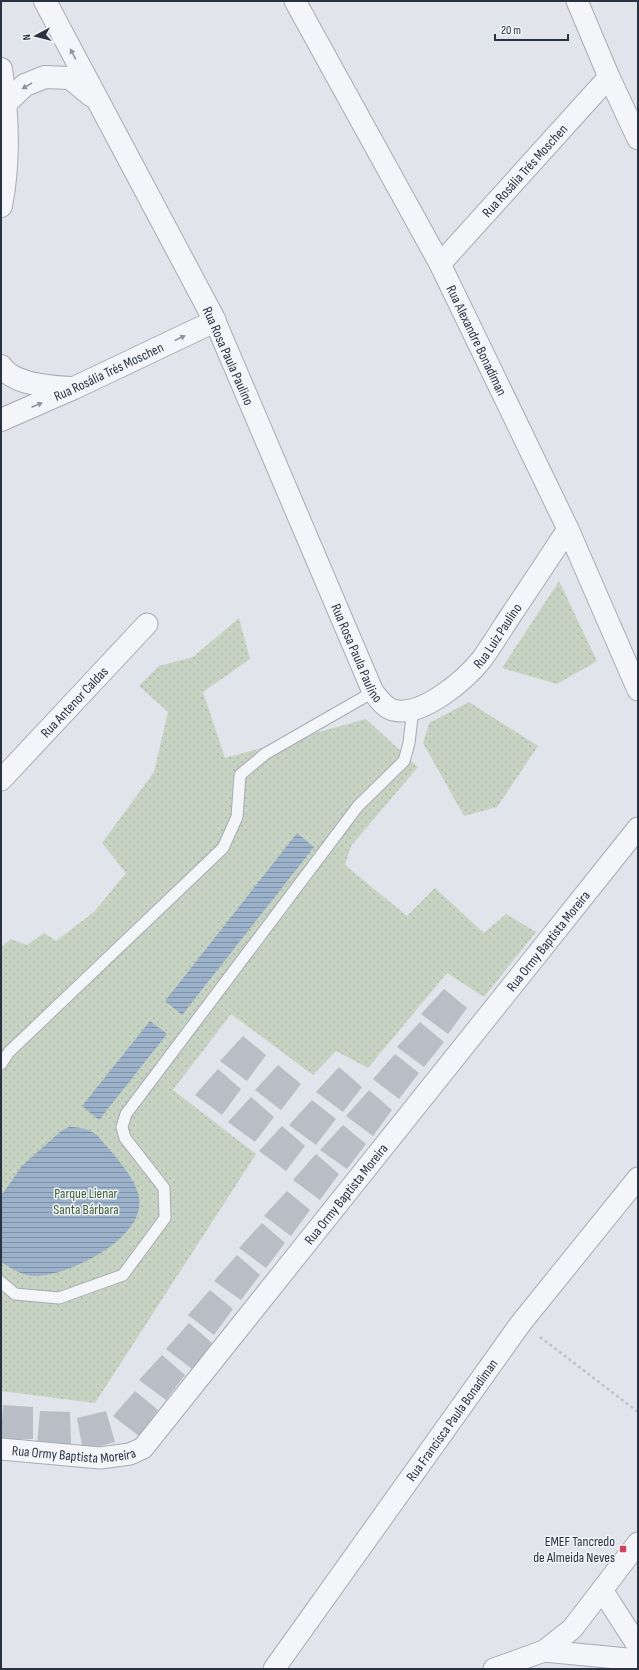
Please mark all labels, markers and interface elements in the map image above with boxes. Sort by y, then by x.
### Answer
north arrow [16,16,56,56]
scale bar [495,16,568,42]
text: 20 m [501,23,521,38]
text: N [20,33,33,41]
one-way arrow [70,48,76,60]
one-way arrow [21,82,33,89]
street label: Rua Rosália Trés Moschen [478,121,571,221]
street label: Rua Alexandre Bonadiman [443,282,511,398]
street label: Rua Rosa Paula Paulino [199,304,257,408]
one-way arrow [174,335,186,341]
street label: Rua Rosália Trés Moschen [51,338,166,404]
one-way arrow [31,401,43,407]
street label: Rua Luiz Paulino [469,600,525,672]
street label: Rua Rosa Paula Paulino [328,601,387,706]
street label: Rua Antenor Caldas [37,663,111,741]
street label: Rua Ormy Baptista Moreira [503,887,593,995]
street label: Rua Ormy Baptista Moreira [300,1140,391,1248]
park label: Parque Lienar Santa Bárbara [53,1185,119,1218]
street label: Rua Francisca Paula Bonadiman [402,1356,501,1484]
street label: Rua Ormy Baptista Moreira [11,1442,138,1466]
place label: EMEF Tancredo de Almeida Neves [533,1533,615,1566]
marker: EMEF Tancredo de Almeida Neves [618,1544,628,1554]

